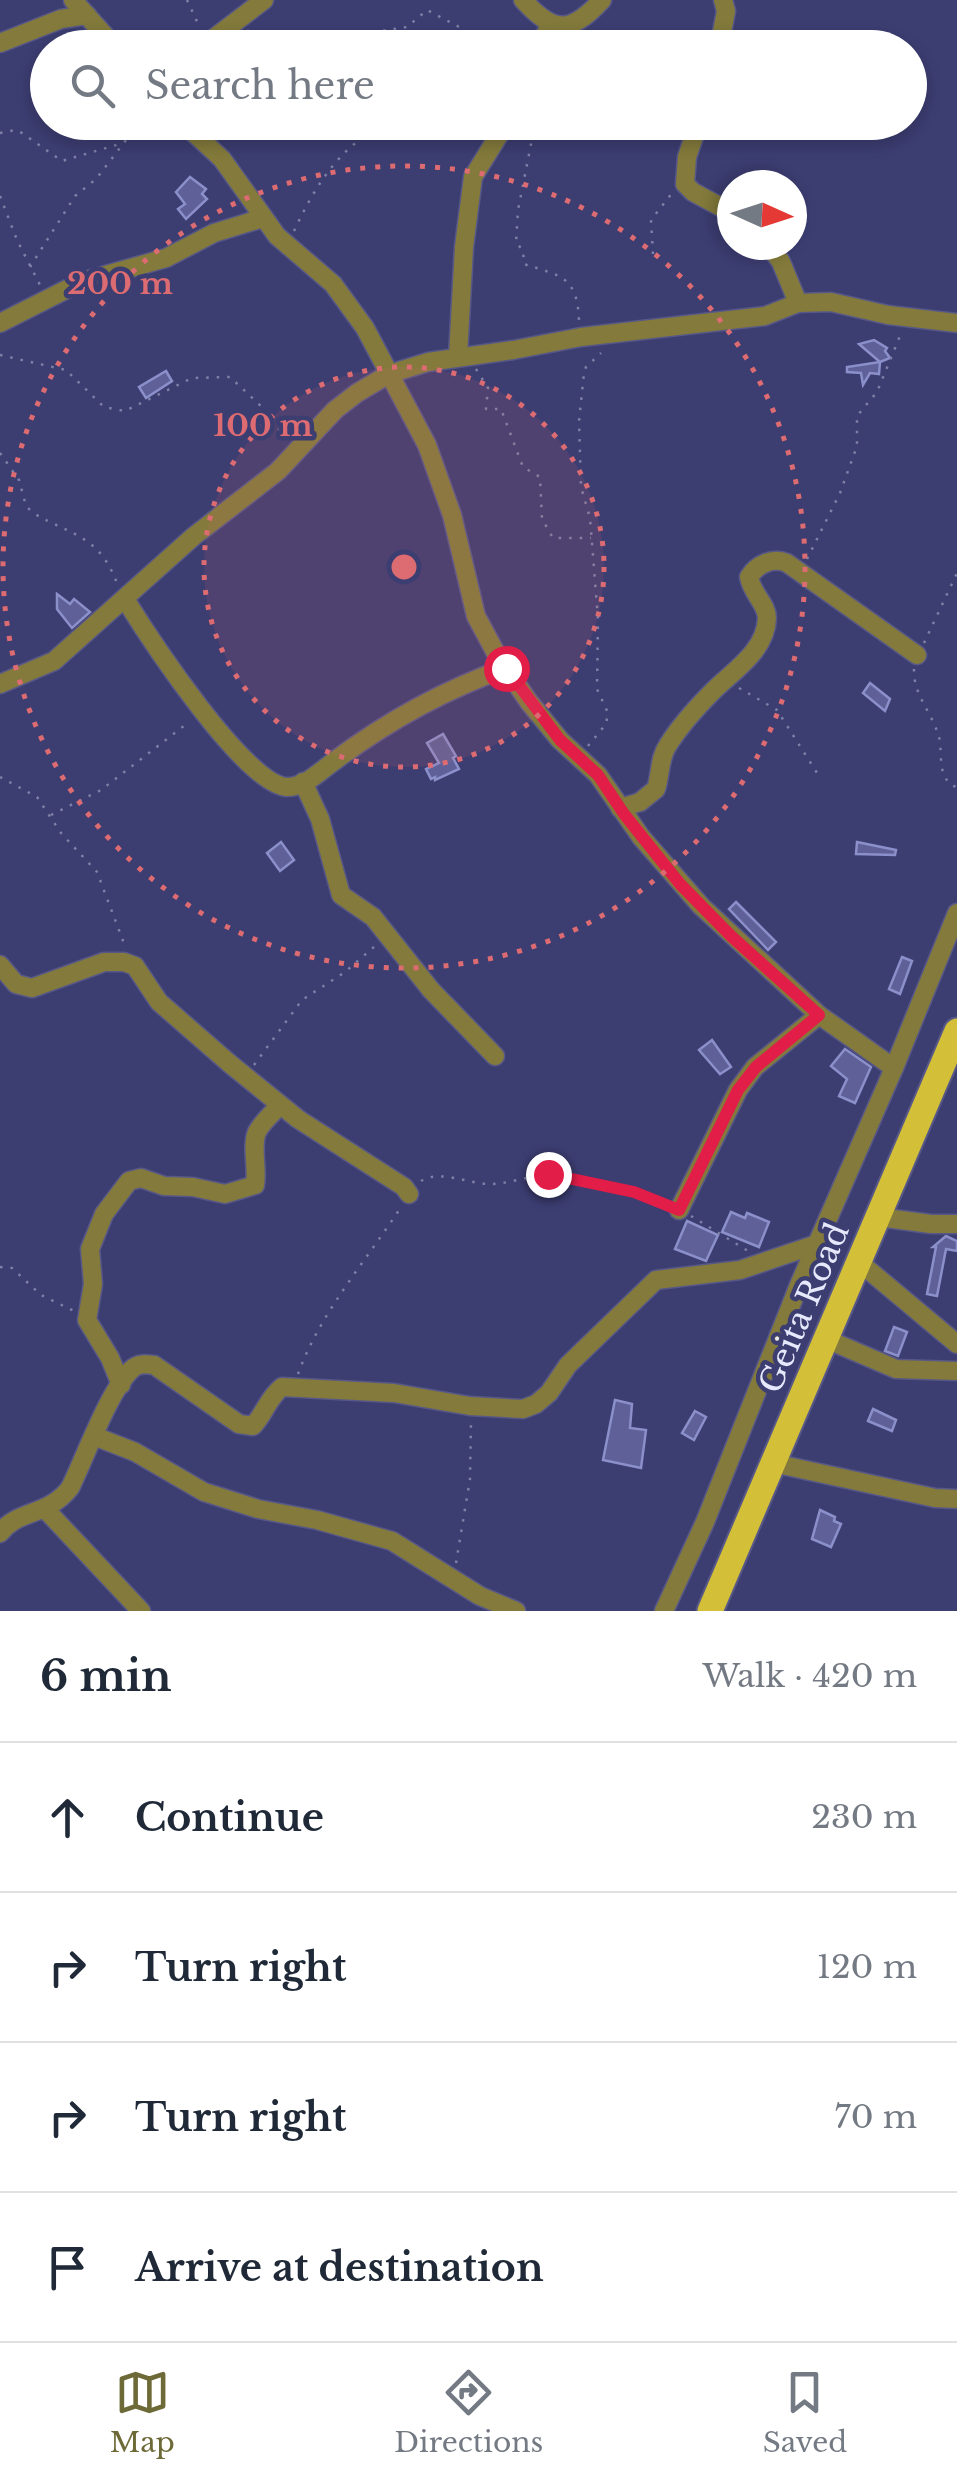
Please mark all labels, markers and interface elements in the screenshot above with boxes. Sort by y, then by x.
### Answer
search box [30,30,927,140]
icon: search [65,58,120,113]
text: Search here [145,62,375,109]
north arrow [717,170,807,260]
text: 200 m [67,265,173,302]
text: 100 m [213,407,313,444]
centre of rings [386,549,422,585]
route start [484,646,530,692]
route end [526,1152,572,1198]
street label: Geita Road [750,1217,858,1399]
text: 6 min [40,1650,172,1702]
text: Walk · 420 m [703,1656,917,1696]
icon: ahead [40,1790,95,1845]
text: Continue [135,1794,324,1841]
text: 230 m [811,1797,917,1837]
icon: right [40,1940,95,1995]
text: Turn right [135,1944,346,1991]
text: 120 m [817,1947,917,1987]
icon: right [40,2090,95,2145]
text: Turn right [135,2094,346,2141]
text: 70 m [835,2097,917,2137]
icon: arrive [40,2240,95,2295]
text: Arrive at destination [135,2244,544,2291]
tab: Map [110,2365,175,2460]
tab: Directions [394,2365,543,2460]
tab: Saved [763,2365,847,2460]

